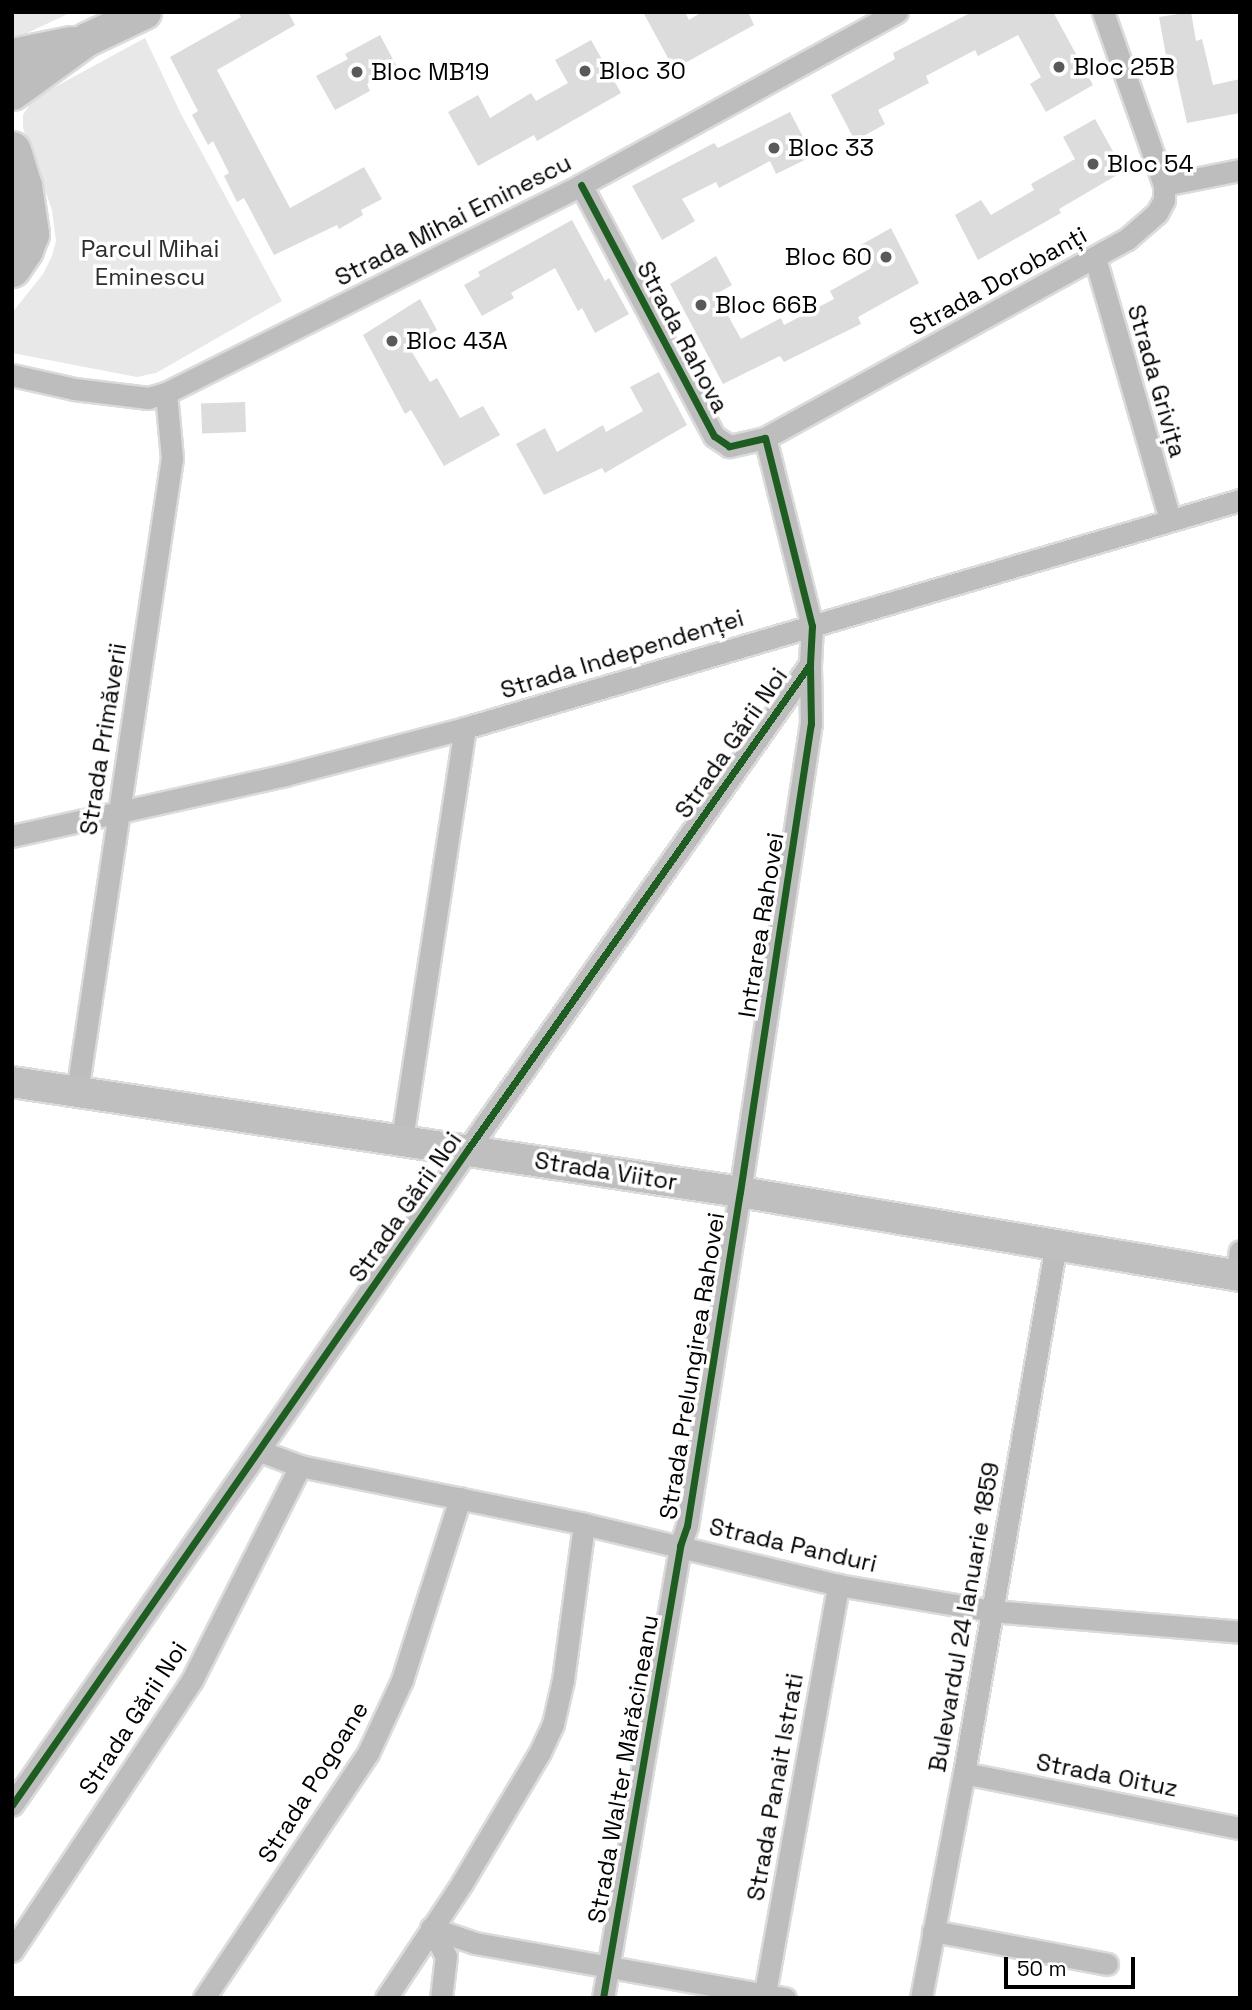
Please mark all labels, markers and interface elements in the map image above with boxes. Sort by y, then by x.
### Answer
place label: Bloc 25B [1073,53,1175,81]
place label: Bloc 30 [599,57,686,85]
place label: Bloc MB19 [371,58,489,86]
marker: Bloc 25B [1051,59,1067,75]
marker: Bloc 30 [577,63,593,79]
marker: Bloc MB19 [349,64,365,80]
place label: Bloc 33 [788,134,874,162]
marker: Bloc 33 [766,140,782,156]
street label: Strada Mihai Eminescu [330,148,576,292]
place label: Bloc 54 [1107,150,1193,178]
marker: Bloc 54 [1085,156,1101,172]
street label: Strada Dorobanți [904,220,1092,342]
park label: Parcul Mihai Eminescu [81,235,219,291]
place label: Bloc 60 [785,243,872,271]
marker: Bloc 60 [878,249,894,265]
street label: Strada Rahova [631,256,735,418]
place label: Bloc 66B [715,291,817,319]
marker: Bloc 66B [693,297,709,313]
street label: Strada Grivița [1121,301,1193,461]
place label: Bloc 43A [406,327,508,355]
marker: Bloc 43A [384,333,400,349]
street label: Strada Independenței [497,603,747,705]
street label: Strada Primăverii [74,641,132,837]
street label: Strada Gării Noi [669,662,793,824]
street label: Intrarea Rahovei [732,830,790,1020]
street label: Strada Gării Noi [343,1126,467,1288]
street label: Strada Viitor [532,1145,680,1197]
street label: Strada Prelungirea Rahovei [653,1210,731,1522]
street label: Bulevardul 24 Ianuarie 1859 [923,1460,1005,1774]
street label: Strada Panduri [706,1512,880,1578]
street label: Strada Walter Mărăcineanu [582,1613,664,1925]
street label: Strada Gării Noi [73,1636,193,1800]
street label: Strada Panait Istrati [741,1671,809,1903]
street label: Strada Pogoane [252,1696,374,1868]
street label: Strada Oituz [1034,1747,1180,1803]
scale bar [1007,1944,1138,1988]
text: 50 m [1017,1955,1067,1982]

